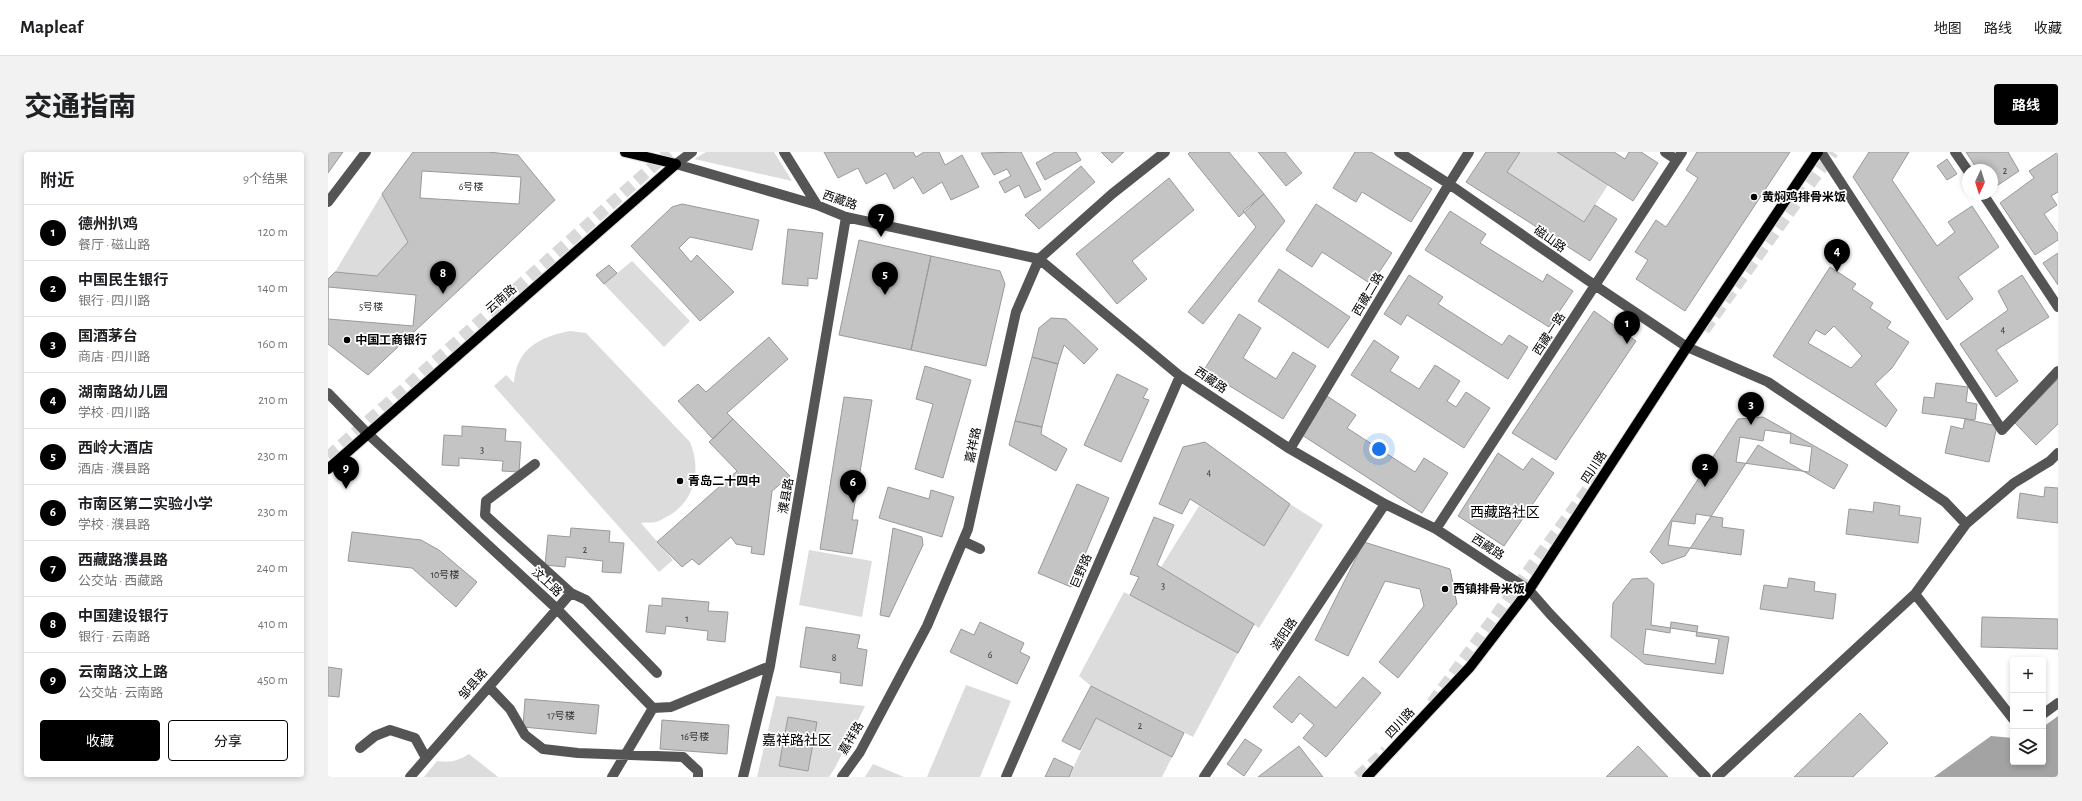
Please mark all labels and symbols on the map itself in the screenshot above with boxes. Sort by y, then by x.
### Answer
north arrow [1962,164,1998,200]
house number: 2 [2003,166,2008,176]
house number: 6号楼 [459,182,483,192]
street label: 西藏路 [821,188,859,212]
place label: 黄焖鸡排骨米饭 [1762,190,1846,203]
marker: 黄焖鸡排骨米饭 [1749,192,1759,202]
pin: 7 [868,204,894,237]
street label: 磁山路 [1532,223,1569,254]
pin: 4 [1824,239,1850,272]
pin: 8 [430,261,456,294]
pin: 5 [872,262,898,295]
street label: 西藏二路 [1350,270,1386,318]
street label: 云南路 [483,282,519,315]
house number: 5号楼 [359,302,383,312]
street label: 西藏一路 [1530,310,1567,357]
pin: 1 [1614,311,1640,344]
house number: 4 [2001,325,2006,335]
place label: 中国工商银行 [355,333,427,346]
marker: 中国工商银行 [342,335,352,345]
street label: 西藏路 [1193,364,1230,395]
pin: 3 [1738,392,1764,425]
street label: 嘉祥路 [962,426,983,464]
your location [1369,439,1389,459]
house number: 3 [480,445,484,455]
street label: 四川路 [1578,448,1609,485]
pin: 2 [1692,454,1718,487]
pin: 9 [333,456,359,489]
house number: 4 [1207,468,1212,478]
pin: 6 [840,470,866,503]
place label: 青岛二十四中 [688,474,760,487]
marker: 青岛二十四中 [675,476,685,486]
street label: 濮县路 [776,477,795,515]
district label: 西藏路社区 [1470,505,1540,520]
street label: 西藏路 [1470,531,1507,562]
house number: 2 [583,545,588,555]
street label: 巨野路 [1068,552,1094,590]
street label: 汶上路 [530,565,565,599]
house number: 10号楼 [431,570,459,580]
house number: 3 [1161,581,1165,591]
place label: 西镇排骨米饭 [1453,582,1525,595]
marker: 西镇排骨米饭 [1440,584,1450,594]
house number: 1 [685,614,689,624]
street label: 滋阳路 [1268,615,1299,652]
house number: 6 [988,650,993,660]
house number: 8 [832,653,837,663]
street label: 邹县路 [456,666,489,702]
street label: 四川路 [1383,705,1417,740]
house number: 17号楼 [547,711,575,721]
street label: 嘉祥路 [836,719,865,757]
house number: 2 [1138,721,1143,731]
house number: 16号楼 [681,732,709,742]
district label: 嘉祥路社区 [762,733,832,748]

